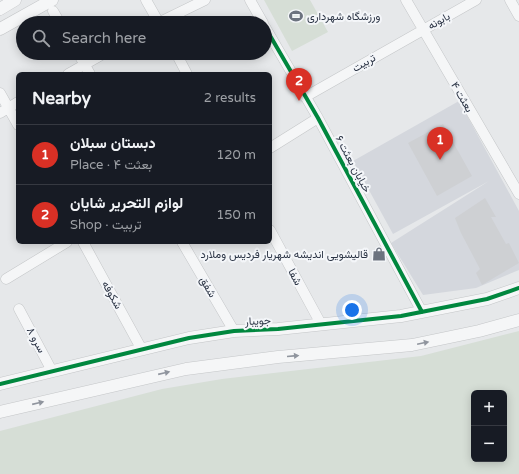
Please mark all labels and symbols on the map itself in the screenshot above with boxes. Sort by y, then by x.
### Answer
sports icon: ورزشگاه شهرداری [288,8,304,24]
place label: ورزشگاه شهرداری [307,10,381,23]
street label: بابونه [426,10,452,32]
street label: تربیت [350,51,379,75]
pin: 2 [286,68,312,101]
street label: بعثت ۴ [448,80,476,114]
pin: 1 [427,127,453,160]
street label: خیابان بعثت ۶ [333,133,373,195]
shop icon: قالیشویی اندیشه شهریار فردیس وملارد [371,246,387,262]
place label: قالیشویی اندیشه شهریار فردیس وملارد [201,248,368,261]
street label: شفا [285,266,305,288]
street label: شفق [197,274,219,300]
street label: شکوفه [99,279,125,312]
your location [342,300,362,320]
street label: جویبار [244,314,271,328]
street label: سرو ۸ [24,325,48,355]
one-way arrow [416,340,429,346]
one-way arrow [287,353,299,359]
one-way arrow [158,370,171,376]
one-way arrow [32,400,44,406]

